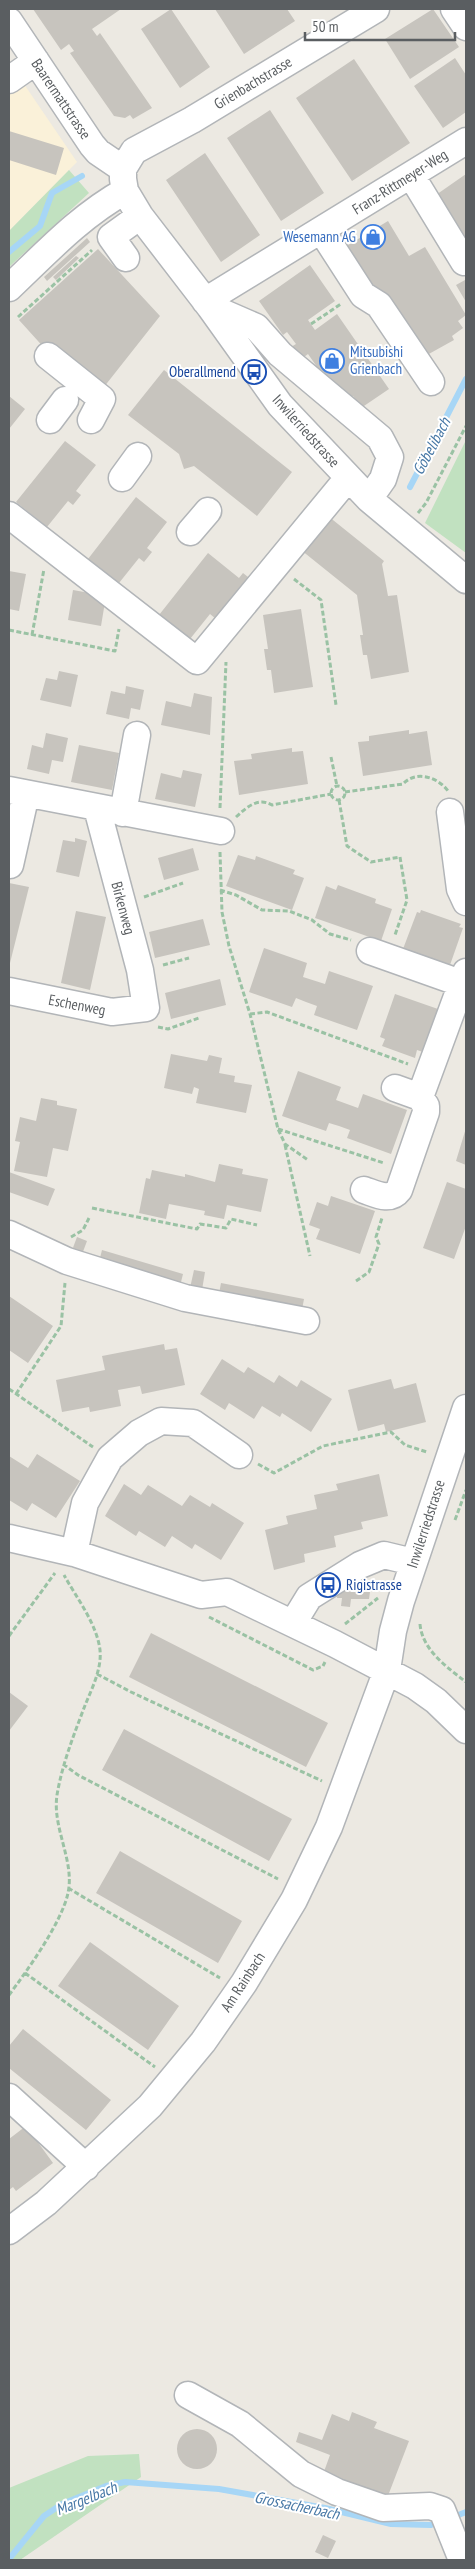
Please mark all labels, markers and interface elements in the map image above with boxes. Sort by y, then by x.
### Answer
scale bar [305,10,455,42]
text: 50 m [312,17,338,36]
street label: Grienbachstrasse [210,52,295,113]
street label: Baarermattstrasse [27,55,95,143]
street label: Franz-Rittmeyer-Weg [349,145,451,218]
shop icon: Wesemann AG [360,224,386,250]
place label: Wesemann AG [283,227,356,246]
place label: Mitsubishi Grienbach [350,342,403,378]
shop icon: Mitsubishi Grienbach [319,348,345,374]
bus stop icon: Oberallmend [241,359,267,385]
place label: Oberallmend [169,362,236,381]
street label: Inwilerriedstrasse [269,390,344,471]
water label: Göbelibach [408,413,455,478]
street label: Birkenweg [107,879,140,936]
street label: Eschenweg [47,990,107,1019]
street label: Inwilerriedstrasse [402,1477,449,1570]
bus stop icon: Rigistrasse [315,1572,341,1598]
place label: Rigistrasse [346,1575,402,1594]
street label: Am Rainbach [216,1948,269,2015]
water label: Margelbach [52,2476,120,2519]
water label: Grossacherbach [253,2486,342,2524]

